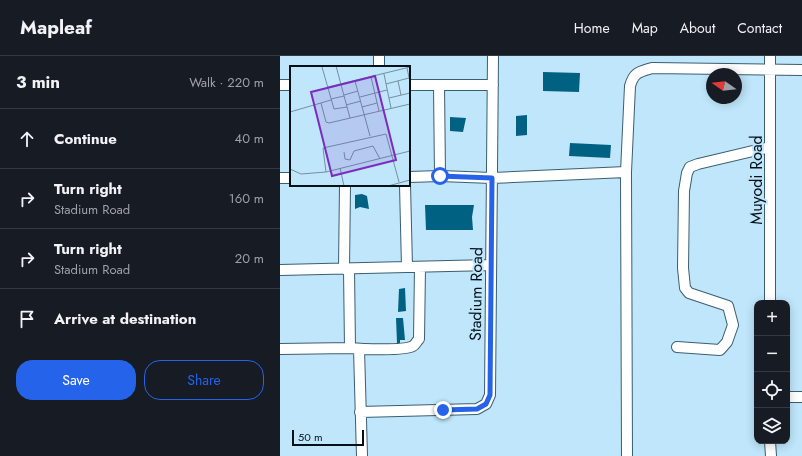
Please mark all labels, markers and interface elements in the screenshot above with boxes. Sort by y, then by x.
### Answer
text: Mapleaf [20,14,92,41]
text: Home [574,18,610,38]
text: Map [632,18,658,38]
text: About [680,18,715,38]
text: Contact [737,18,782,38]
inset map [290,66,410,186]
north arrow [706,68,742,104]
text: 3 min [16,70,60,94]
text: Walk · 220 m [189,73,264,92]
icon: ahead [16,128,38,150]
text: Continue [54,128,117,150]
text: 40 m [235,129,264,148]
street label: Muyodi Road [745,135,768,225]
route start [431,167,449,185]
text: Turn right [54,178,122,200]
icon: right [16,188,38,210]
text: 160 m [229,189,264,208]
text: Stadium Road [54,200,130,219]
text: Turn right [54,238,122,260]
street label: Stadium Road [464,247,488,341]
icon: right [16,248,38,270]
text: 20 m [235,249,264,268]
text: Stadium Road [54,260,130,279]
map controls [754,300,790,444]
button: + [754,300,790,336]
icon: arrive [16,308,38,330]
text: Arrive at destination [54,308,196,330]
button: − [754,336,790,372]
button: Save [16,360,136,400]
button: Share [144,360,264,400]
button: locate [754,372,790,408]
route end [434,401,452,419]
button: layers [754,408,790,444]
scale bar [292,428,364,447]
text: 50 m [298,429,323,445]

